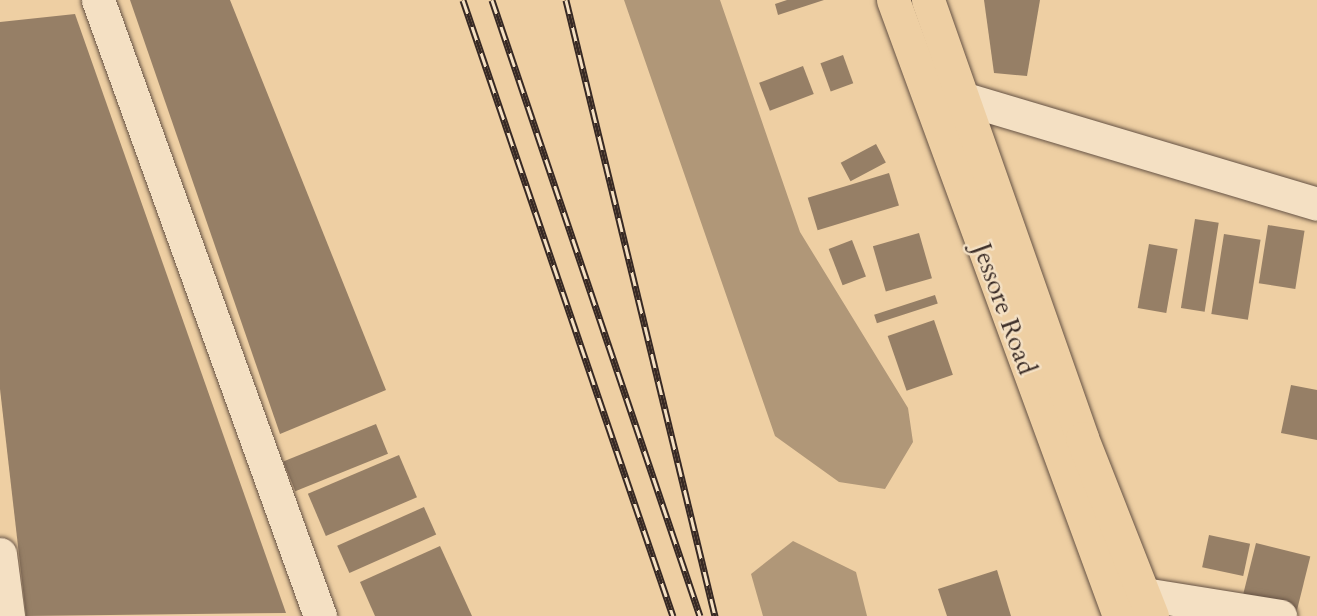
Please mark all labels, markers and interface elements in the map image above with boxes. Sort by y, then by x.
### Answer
street label: Jessore Road [966,239,1042,379]

